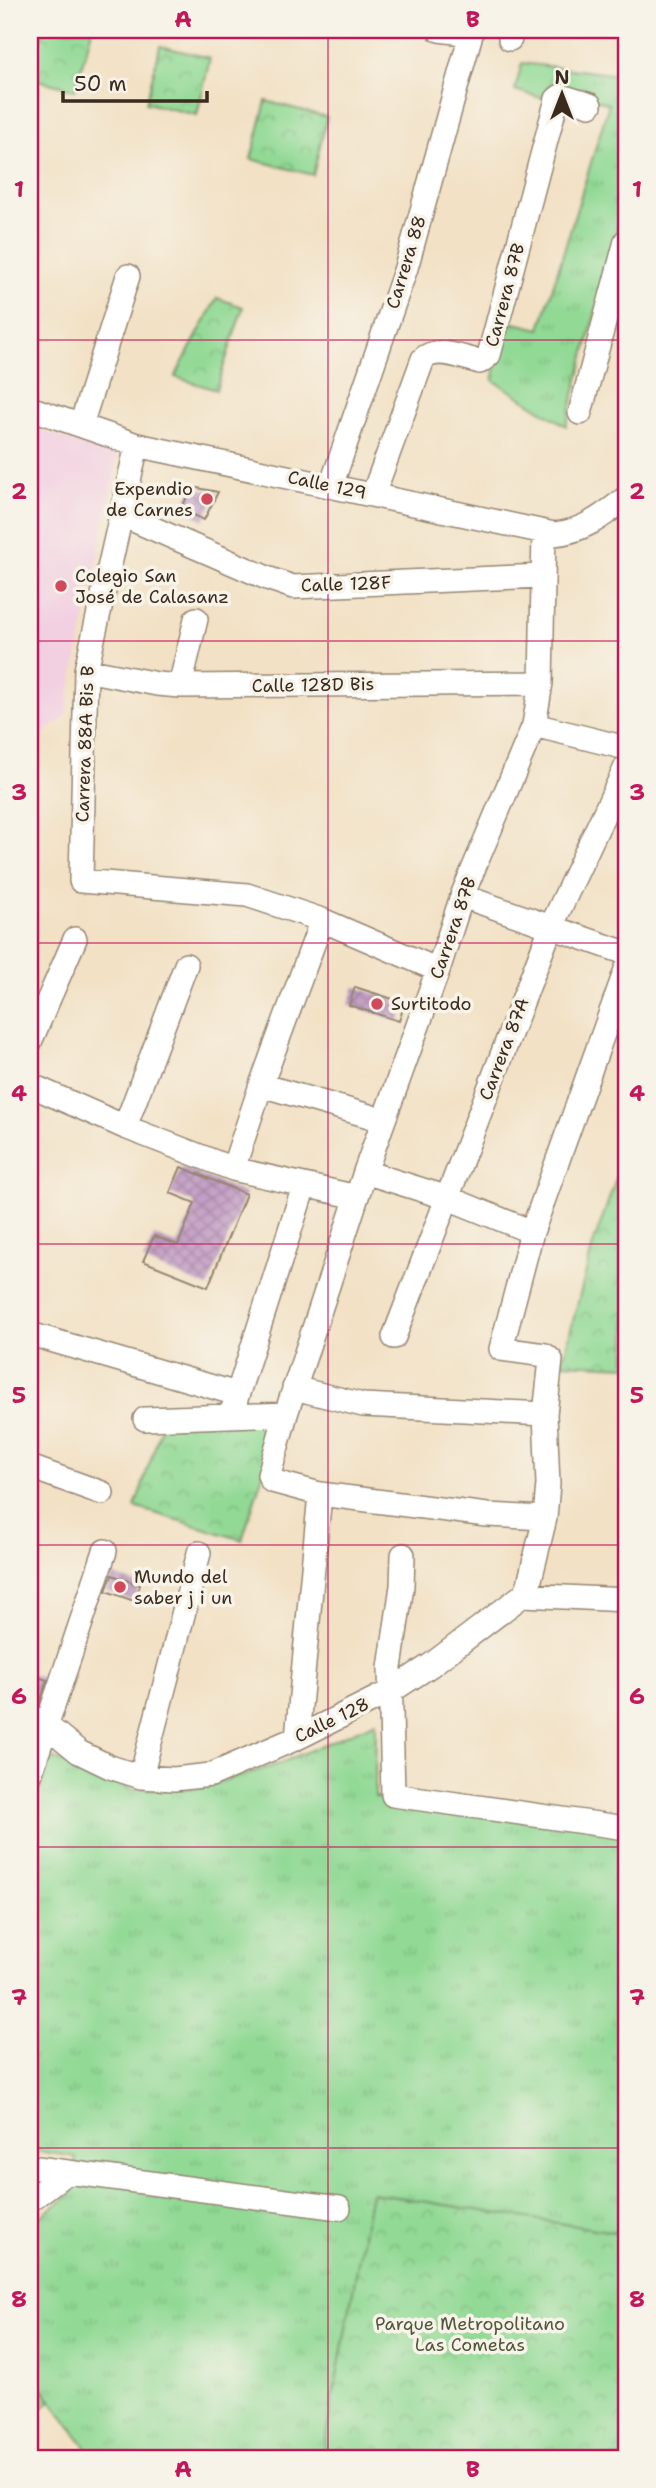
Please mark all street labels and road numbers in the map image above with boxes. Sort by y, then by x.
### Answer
street label: Carrera 88 [380,212,432,312]
street label: Carrera 87B [480,241,530,349]
street label: Calle 129 [286,465,368,505]
street label: Calle 128F [300,570,392,598]
street label: Carrera 88A Bis B [70,665,100,823]
street label: Calle 128D Bis [252,672,374,698]
street label: Carrera 87B [424,874,482,982]
street label: Carrera 87A [473,994,535,1104]
street label: Calle 128 [291,1692,373,1748]

